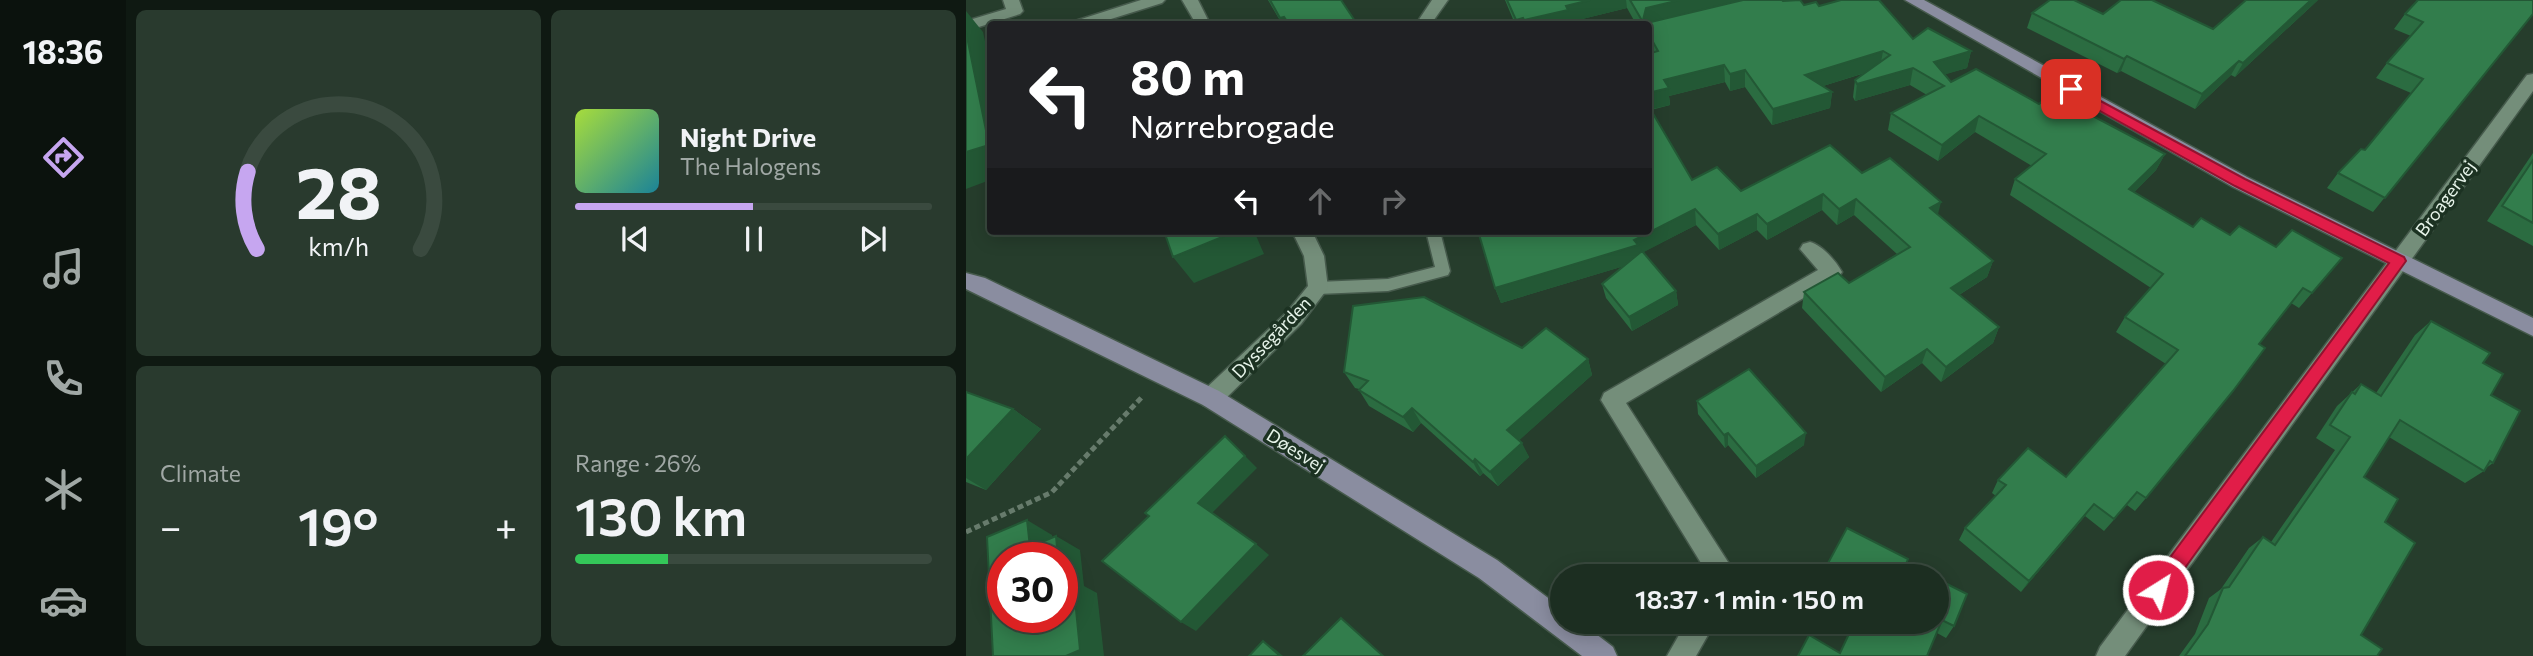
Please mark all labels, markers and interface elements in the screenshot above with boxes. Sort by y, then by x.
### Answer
text: 18:36 [22,31,104,71]
text: 80 m [1130,45,1245,105]
icon: left [1015,49,1106,140]
pin [2041,59,2101,119]
icon: arrive [2052,70,2090,108]
text: Nørrebrogade [1130,105,1335,145]
text: Night Drive [680,121,816,152]
icon: directions [39,133,88,182]
text: 28 [296,146,382,235]
text: The Halogens [680,152,821,180]
street label: Broagervej [2410,156,2480,240]
icon: left [1228,182,1266,220]
icon: ahead [1301,182,1339,220]
icon: right [1374,182,1412,220]
icon: previous [616,220,654,258]
icon: pause [735,220,773,258]
icon: next [854,220,892,258]
text: km/h [308,231,369,261]
icon: music [39,244,88,293]
street label: Dyssegården [1227,292,1315,382]
icon: phone [39,354,88,403]
street label: Døesvej [1263,424,1329,476]
text: Range · 26% [575,449,701,477]
text: Climate [160,459,241,487]
icon: climate [39,465,88,514]
text: 130 km [575,483,747,547]
text: 19° [298,493,378,557]
text: − [160,502,182,549]
text: + [495,502,517,549]
speed limit sign: 30 [987,542,1078,633]
position arrow [2121,553,2195,627]
icon: car [39,576,88,625]
text: 18:37 · 1 min · 150 m [1635,583,1864,614]

